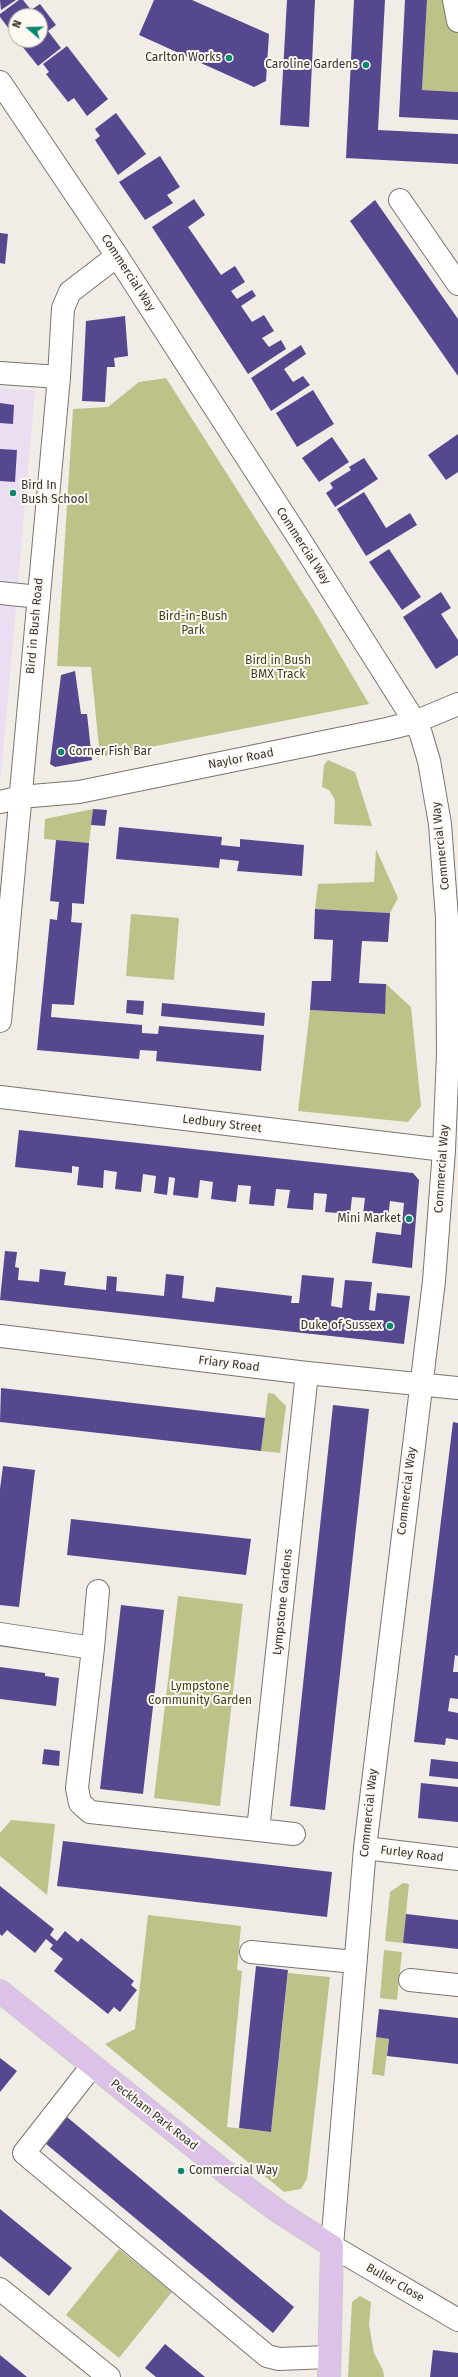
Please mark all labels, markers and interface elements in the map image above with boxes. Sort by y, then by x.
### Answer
north arrow [8,8,48,48]
text: N [10,18,25,30]
place label: Carlton Works [145,51,221,65]
marker: Carlton Works [224,53,234,63]
place label: Caroline Gardens [265,58,358,72]
marker: Caroline Gardens [361,60,371,70]
street label: Commercial Way [98,232,158,314]
place label: Bird In Bush School [21,479,88,507]
marker: Bird In Bush School [8,488,18,498]
street label: Commercial Way [273,505,333,587]
street label: Bird in Bush Road [24,577,46,675]
park label: Bird-in-Bush Park [158,610,228,638]
park label: Bird in Bush BMX Track [245,654,311,682]
place label: Corner Fish Bar [69,745,152,759]
street label: Naylor Road [207,746,275,772]
marker: Corner Fish Bar [56,747,66,757]
street label: Commercial Way [429,801,453,891]
street label: Ledbury Street [182,1112,262,1136]
street label: Commercial Way [432,1124,452,1214]
place label: Mini Market [337,1212,401,1226]
marker: Mini Market [404,1214,414,1224]
place label: Duke of Sussex [300,1319,382,1333]
marker: Duke of Sussex [385,1321,395,1331]
street label: Friary Road [198,1353,260,1375]
street label: Commercial Way [394,1446,420,1536]
street label: Lympstone Gardens [270,1548,296,1656]
park label: Lympstone Community Garden [148,1680,252,1708]
street label: Commercial Way [357,1768,381,1858]
street label: Furley Road [379,1843,445,1865]
street label: Peckham Park Road [108,2077,200,2153]
place label: Commercial Way [189,2164,278,2178]
marker: Commercial Way [176,2166,186,2176]
street label: Buller Close [363,2261,427,2305]

